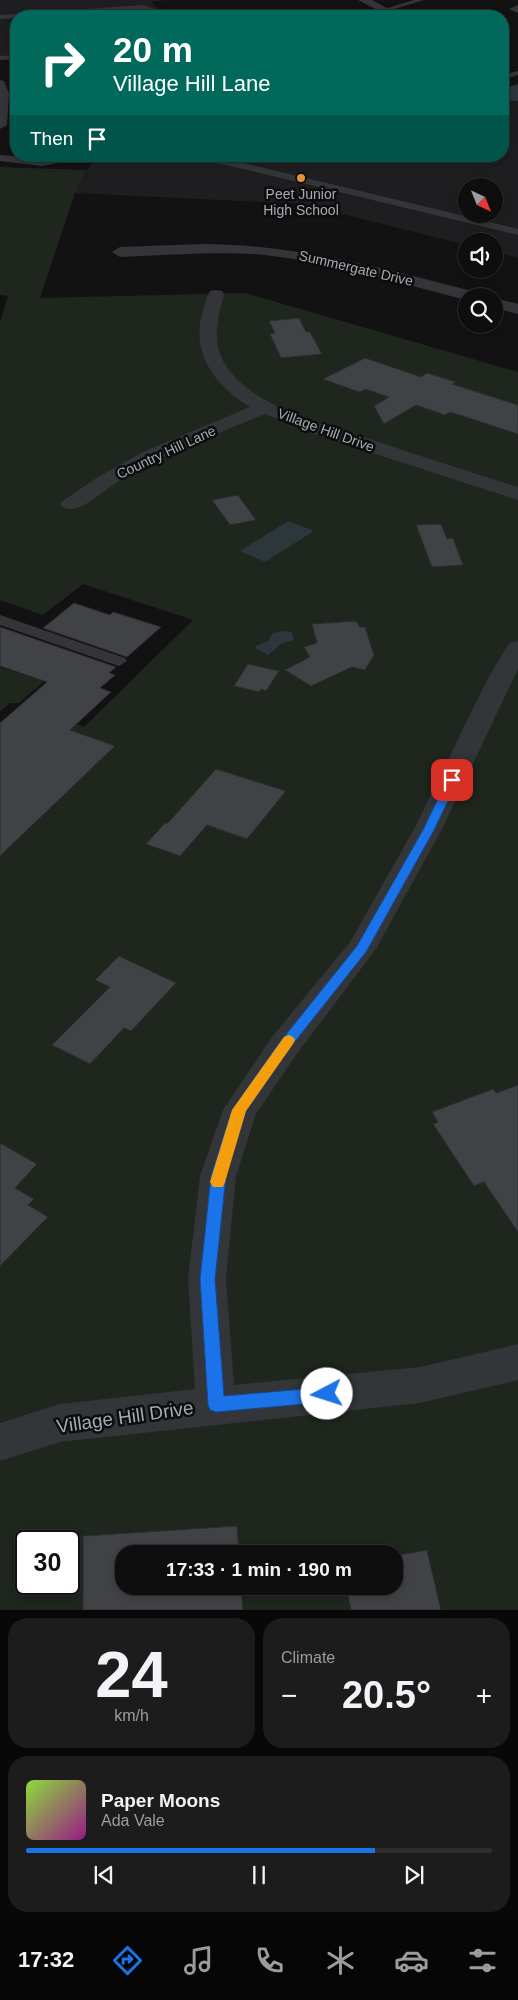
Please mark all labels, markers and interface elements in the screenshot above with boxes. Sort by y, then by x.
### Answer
icon: right [30,30,95,95]
text: 20 m [113,30,193,69]
text: Village Hill Lane [113,71,270,96]
icon: arrive [83,125,111,153]
text: Then [30,128,73,149]
marker: Peet Junior High School [295,172,307,184]
north arrow [458,178,502,222]
map controls [458,178,503,333]
place label: Peet Junior High School [263,186,339,218]
button: sound [458,233,503,278]
street label: Summergate Drive [297,247,415,289]
button: search [458,288,503,333]
street label: Village Hill Drive [275,405,377,455]
street label: Country Hill Lane [114,422,218,482]
pin [431,759,473,801]
icon: arrive [438,766,466,794]
position arrow [300,1367,352,1419]
street label: Village Hill Drive [55,1397,195,1437]
speed limit sign: 30 [15,1530,80,1595]
text: 17:33 · 1 min · 190 m [166,1559,352,1580]
text: 24 [95,1638,168,1711]
text: Climate [281,1649,335,1666]
text: 20.5° [342,1674,431,1716]
text: − [281,1680,297,1711]
text: + [476,1680,492,1711]
text: km/h [114,1707,149,1724]
text: Paper Moons [101,1790,220,1811]
text: Ada Vale [101,1812,165,1829]
icon: previous [90,1861,118,1889]
icon: pause [245,1861,273,1889]
icon: next [400,1861,428,1889]
icon: directions [110,1943,145,1978]
icon: music [181,1943,216,1978]
icon: phone [252,1943,287,1978]
icon: climate [323,1943,358,1978]
icon: car [394,1943,429,1978]
icon: filters [465,1943,500,1978]
text: 17:32 [18,1947,74,1972]

